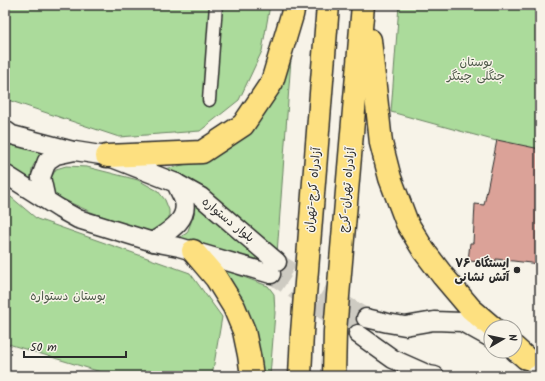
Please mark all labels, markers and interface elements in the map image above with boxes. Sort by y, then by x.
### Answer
park label: بوستان جنگلی چیتگر [446,53,505,86]
street label: آزادراه کرج-تهران [300,146,326,233]
street label: آزادراه تهران-کرج [334,146,360,233]
street label: بلوار دستواره [197,193,259,247]
place label: ایستگاه ۷۶ آتش نشانی [454,254,510,287]
marker: ایستگاه ۷۶ آتش نشانی [512,265,522,275]
park label: بوستان دستواره [30,287,106,306]
north arrow [483,319,523,359]
scale bar [24,333,126,359]
text: N [502,333,521,342]
text: 50 m [30,338,57,357]

